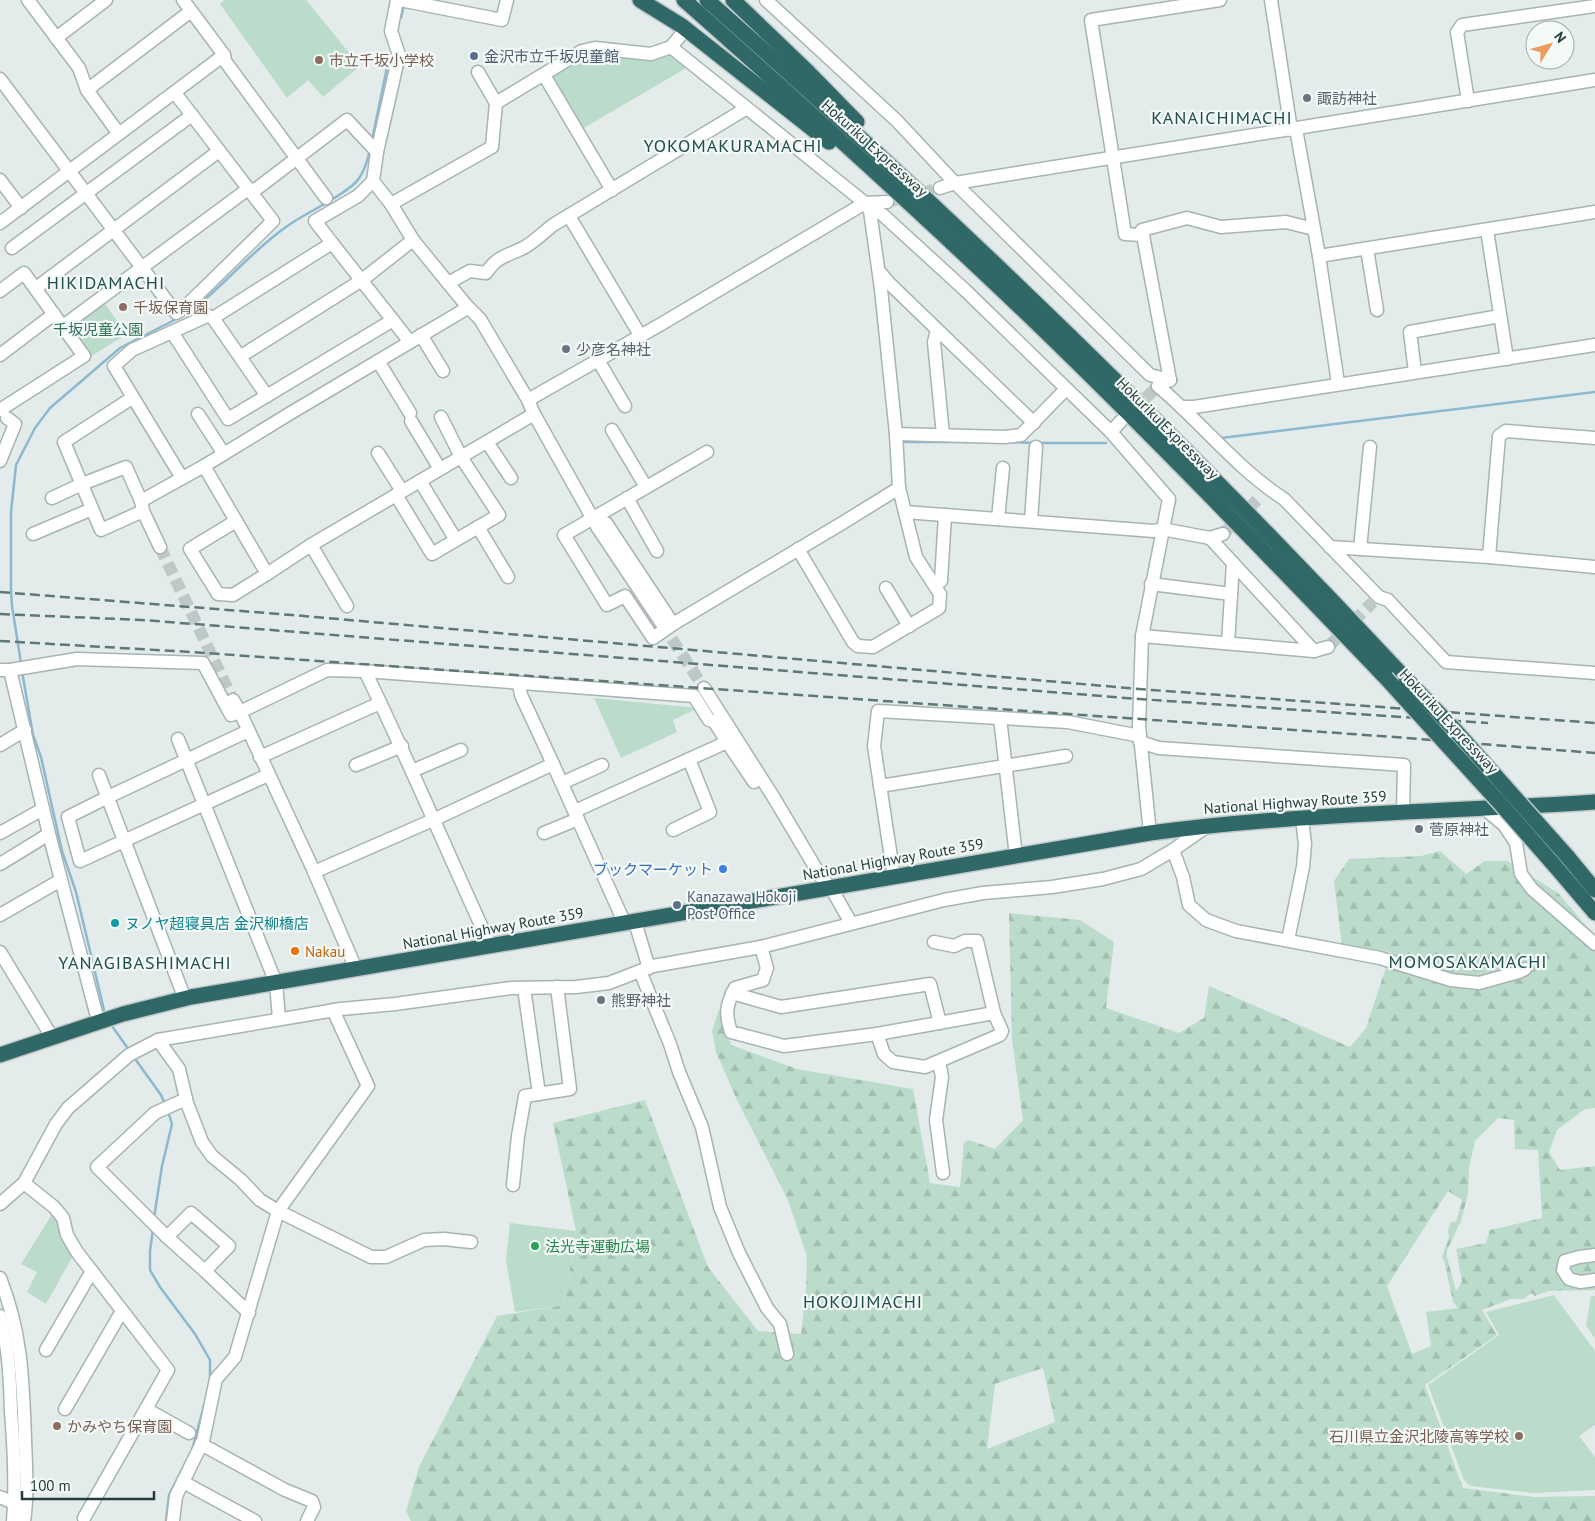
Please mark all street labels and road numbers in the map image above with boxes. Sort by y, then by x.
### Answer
street label: Hokuriku Expressway [818,95,932,201]
street label: Hokuriku Expressway [1113,373,1223,483]
street label: Hokuriku Expressway [1396,665,1502,777]
street label: National Highway Route 359 [1203,786,1387,818]
street label: National Highway Route 359 [801,834,985,884]
street label: National Highway Route 359 [401,903,585,953]

